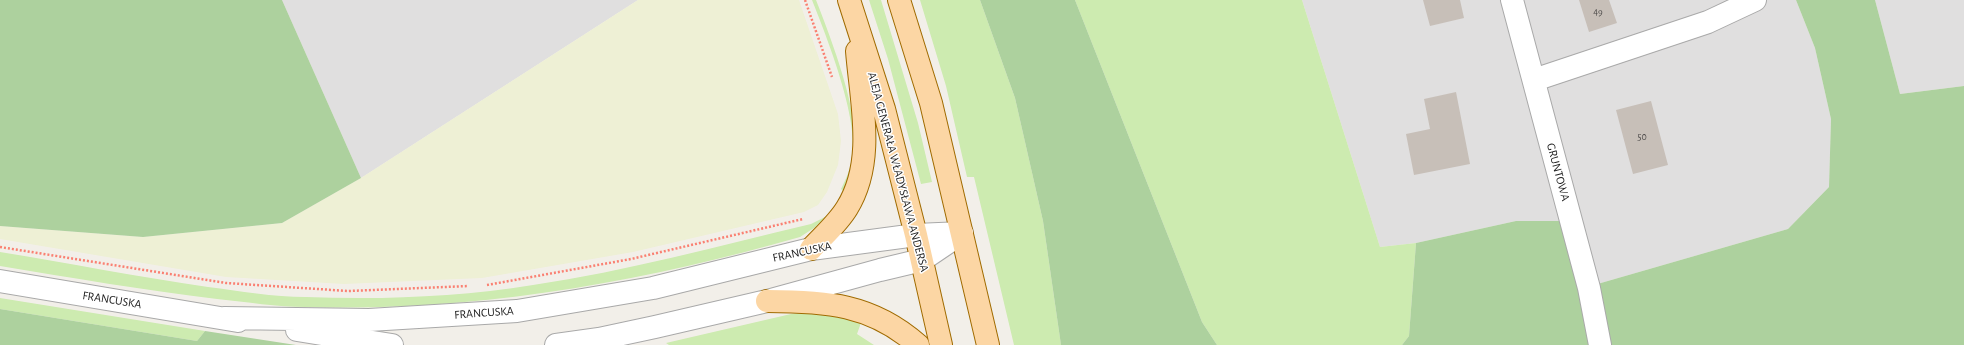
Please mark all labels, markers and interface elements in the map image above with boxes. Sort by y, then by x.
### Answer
house number: 49 [1593,6,1603,18]
street label: ALEJA GENERAŁA WŁADYSŁAWA ANDERSA [864,71,932,273]
house number: 50 [1637,131,1647,143]
street label: GRUNTOWA [1543,141,1573,203]
street label: FRANCUSKA [771,239,833,265]
street label: FRANCUSKA [81,288,143,312]
street label: FRANCUSKA [454,304,514,322]

